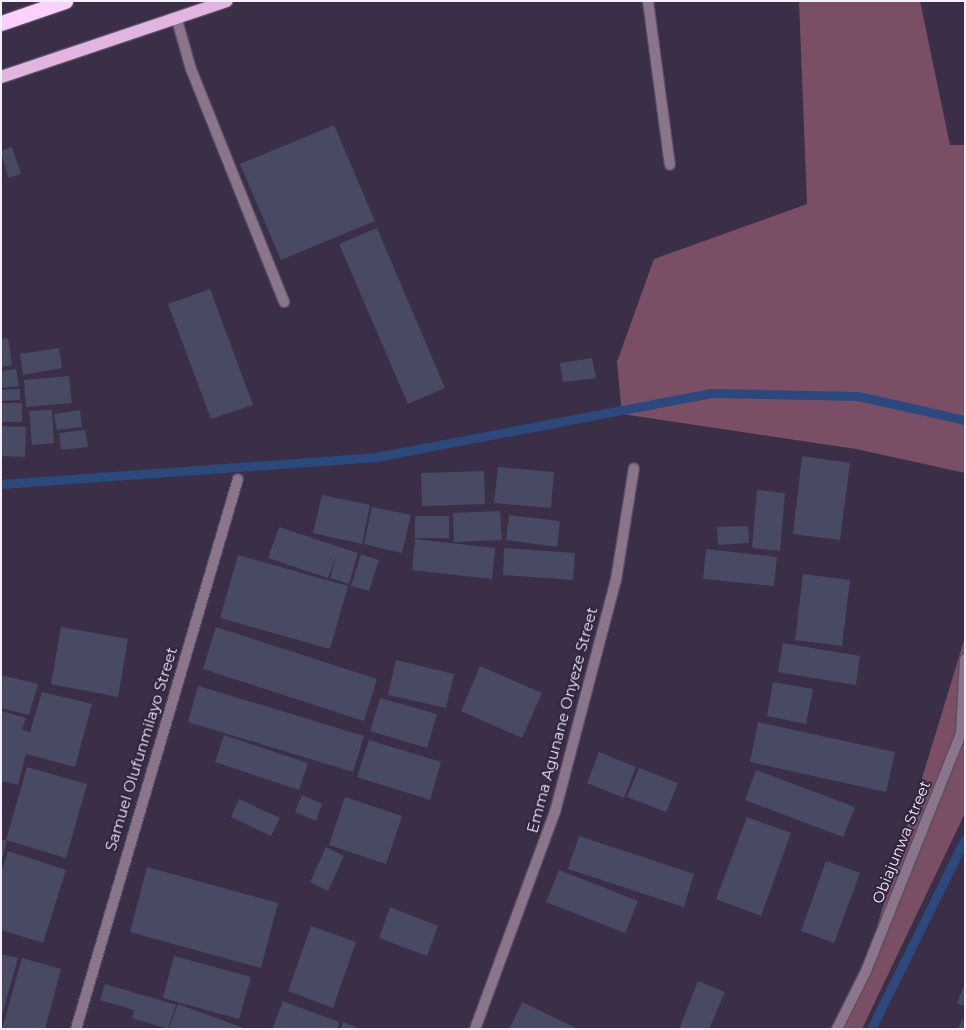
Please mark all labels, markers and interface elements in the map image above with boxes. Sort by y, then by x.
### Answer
street label: Emma Agunane Onyeze Street [523,605,601,835]
street label: Samuel Olufunmilayo Street [101,645,181,853]
street label: Obiajunwa Street [868,778,934,906]

